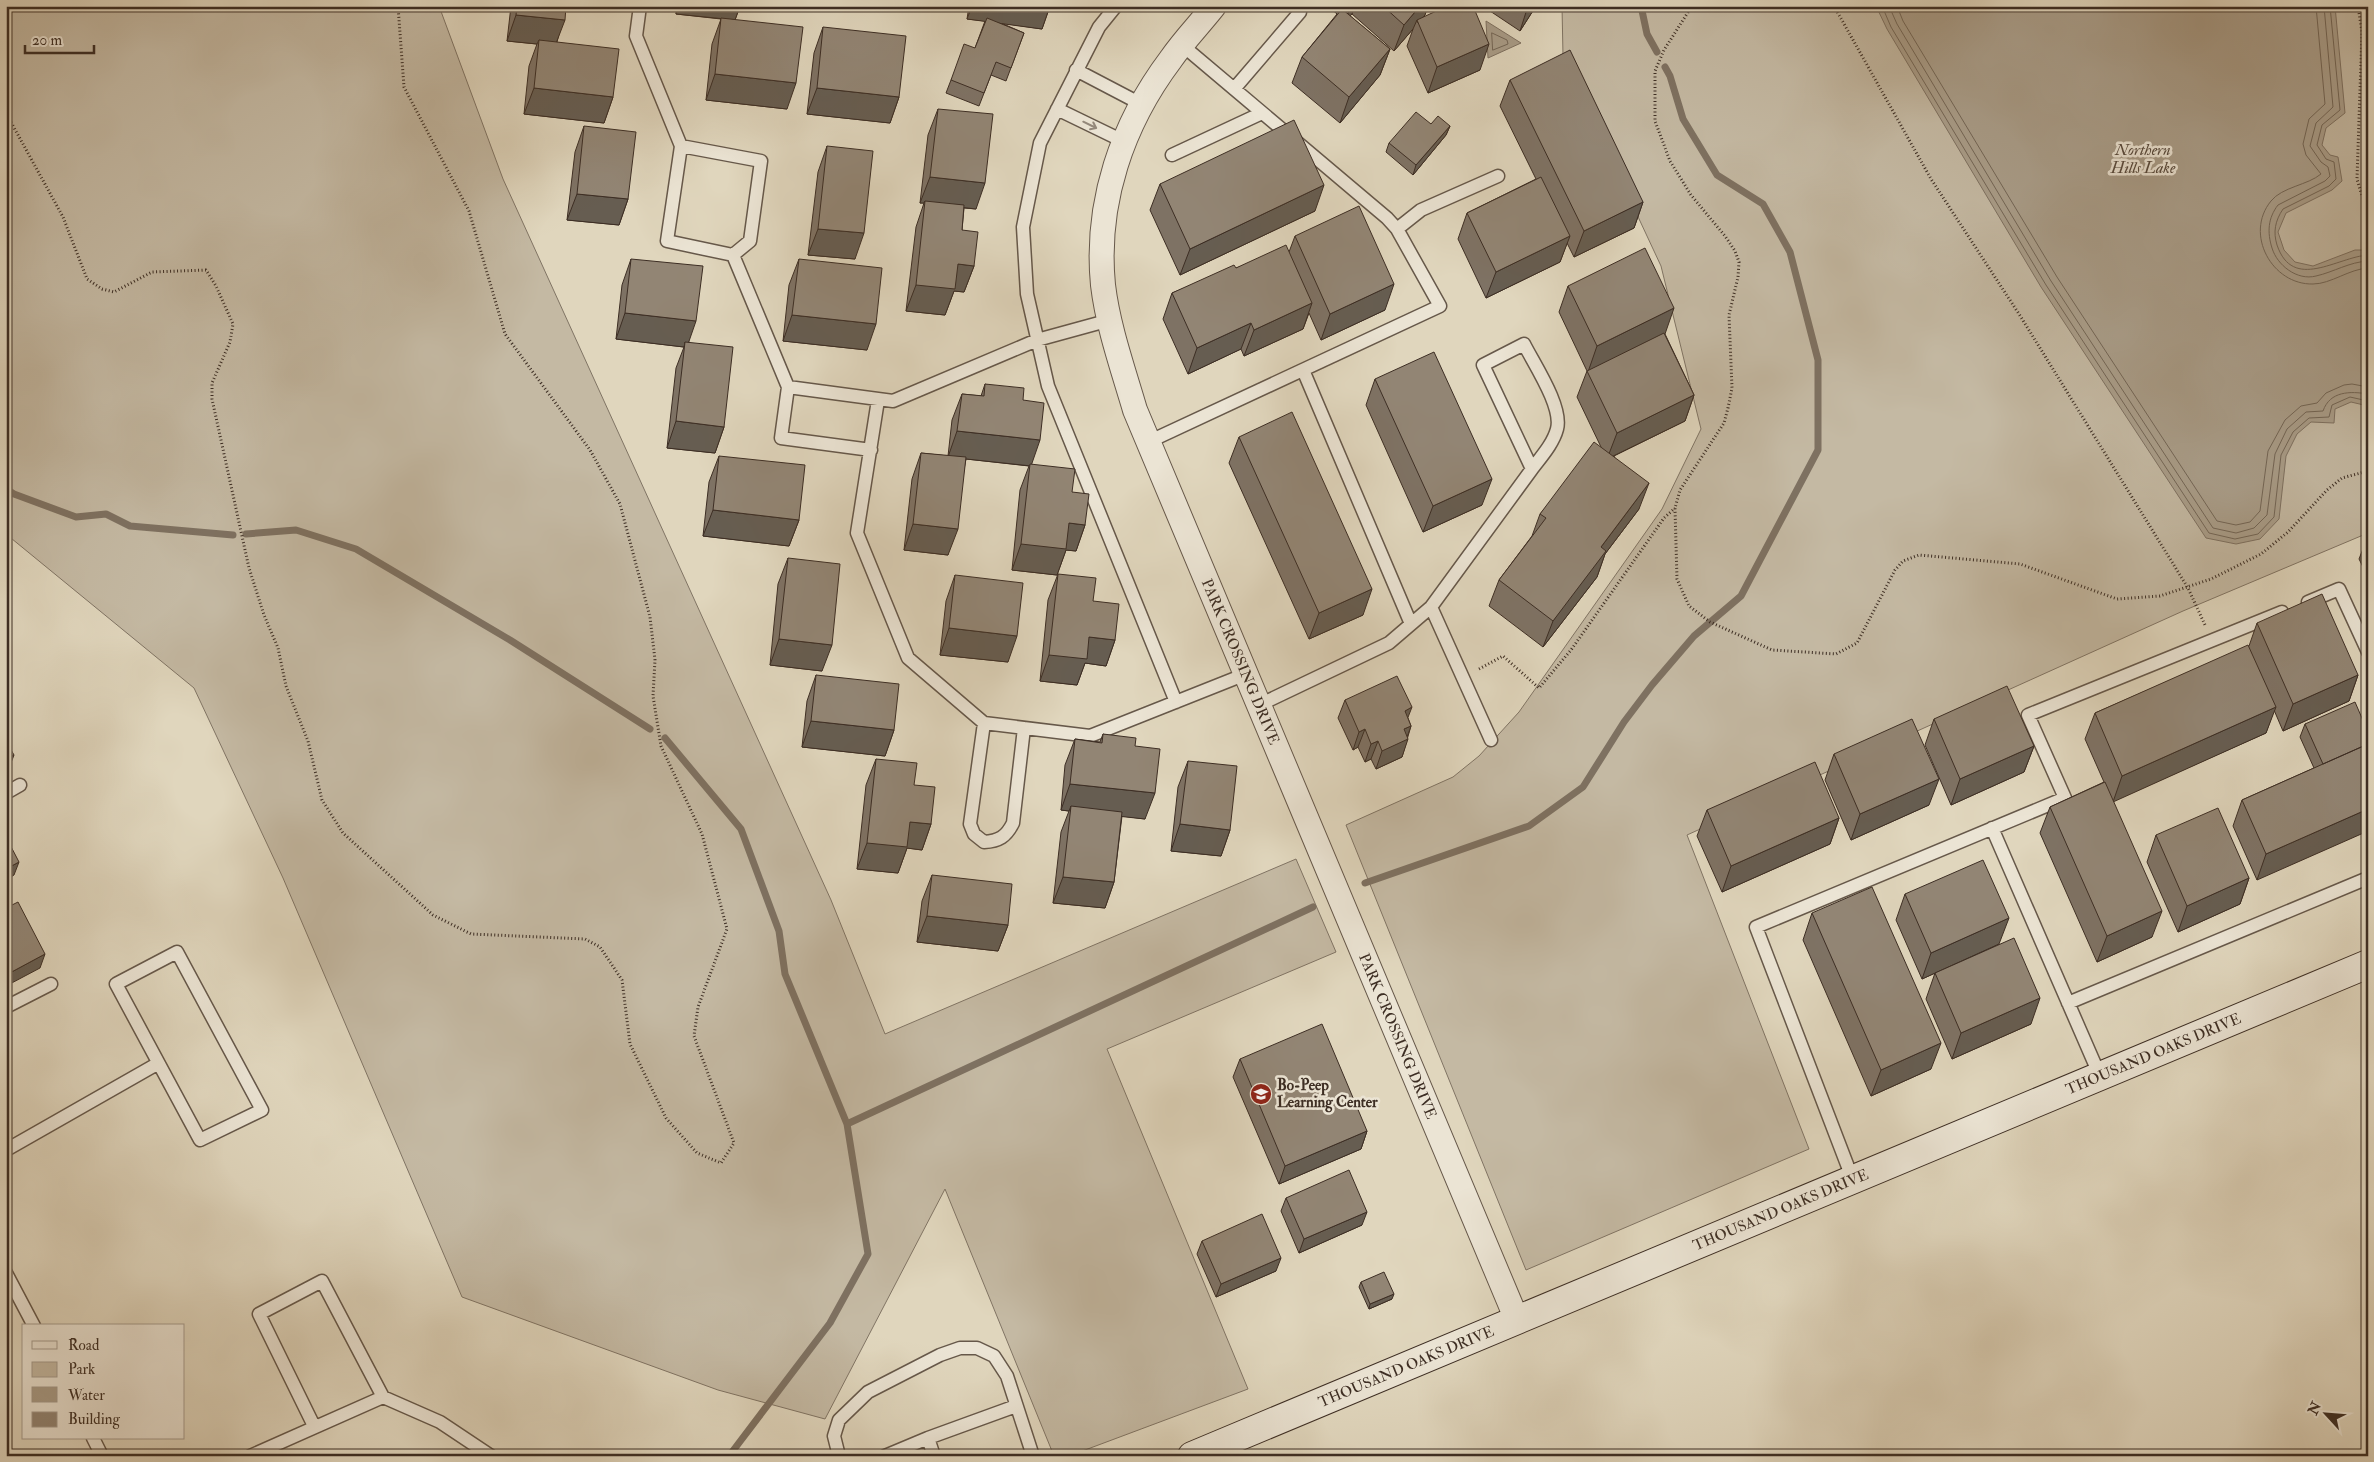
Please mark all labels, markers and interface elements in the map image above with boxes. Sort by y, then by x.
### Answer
scale bar [25,22,94,54]
text: 20 m [32,31,62,50]
one-way arrow [1082,121,1097,130]
water label: Northern Hills Lake [2110,140,2176,178]
street label: PARK CROSSING DRIVE [1197,576,1284,748]
street label: PARK CROSSING DRIVE [1355,950,1441,1122]
street label: THOUSAND OAKS DRIVE [2063,1009,2244,1099]
place label: Bo-Peep Learning Center [1277,1076,1378,1113]
school or university icon: Bo-Peep Learning Center [1249,1082,1273,1106]
street label: THOUSAND OAKS DRIVE [1690,1165,1871,1255]
street label: THOUSAND OAKS DRIVE [1315,1321,1497,1412]
legend [22,1324,185,1440]
text: Road [68,1336,100,1355]
text: Park [68,1360,95,1379]
text: Water [67,1386,105,1405]
north arrow [2302,1390,2352,1440]
text: N [2304,1399,2325,1419]
text: Building [68,1410,120,1429]

